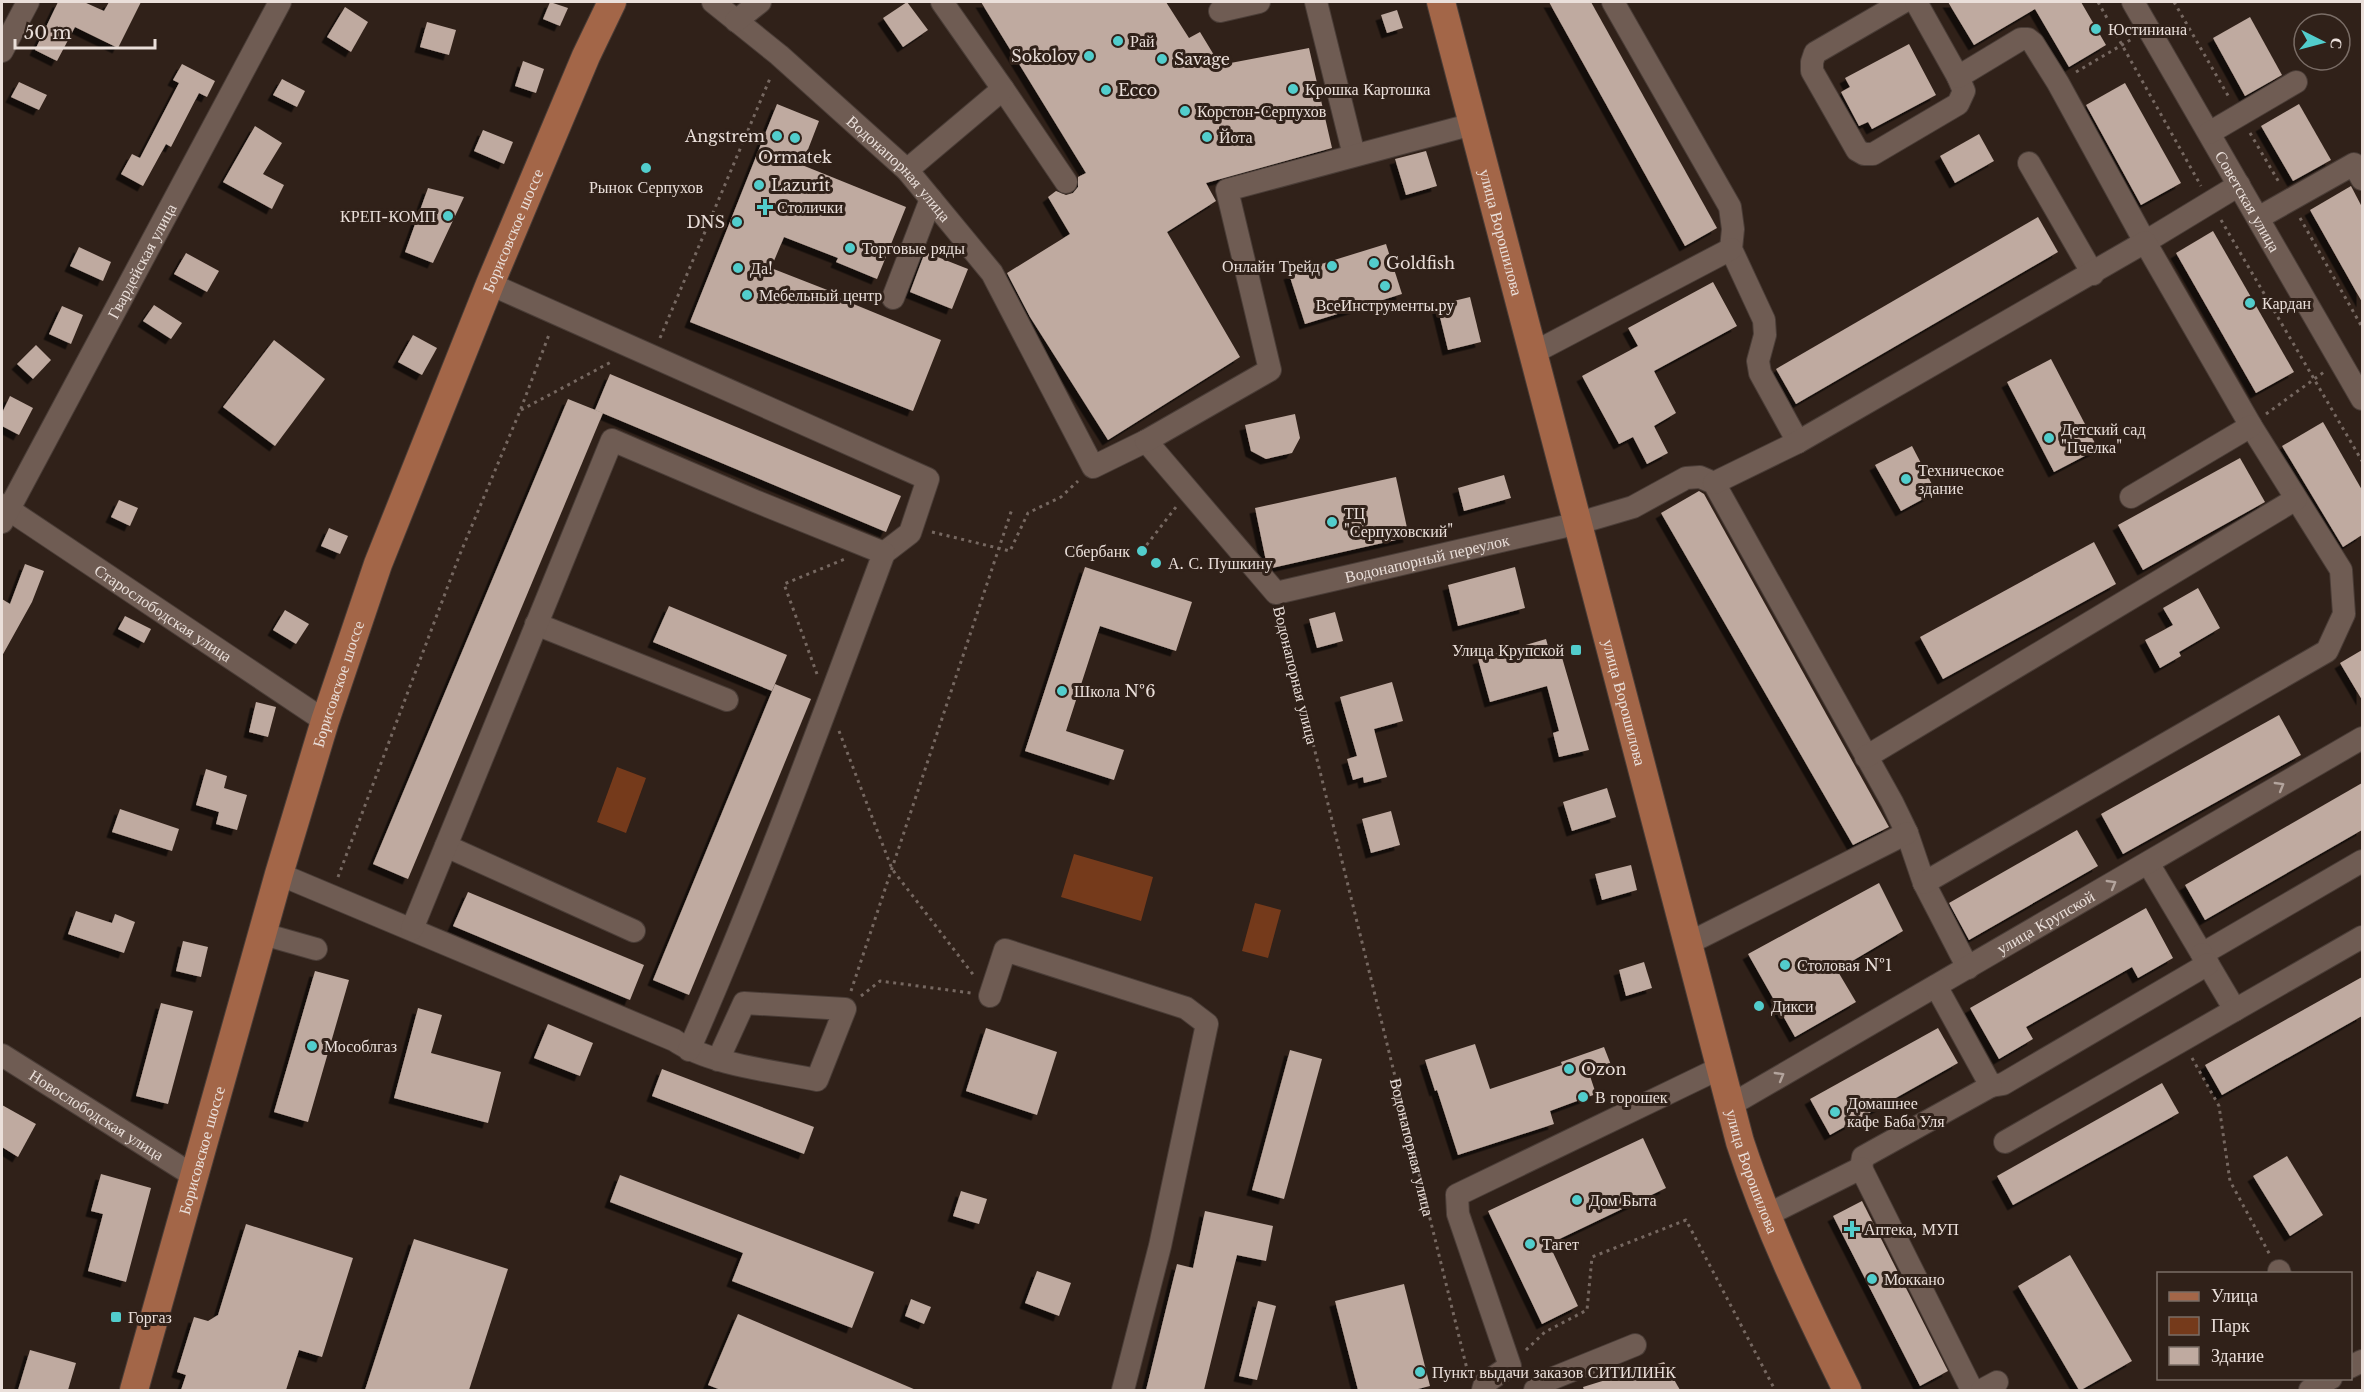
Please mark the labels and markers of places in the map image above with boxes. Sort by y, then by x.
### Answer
place label: Юстиниана [2108,19,2187,39]
marker: Юстиниана [2089,22,2103,36]
place label: Рай [1130,31,1155,51]
marker: Рай [1111,34,1125,48]
place label: Sokolov [1011,46,1077,66]
marker: Sokolov [1082,49,1096,63]
place label: Savage [1174,49,1230,69]
marker: Savage [1155,52,1169,66]
place label: Крошка Картошка [1305,79,1430,99]
place label: Ecco [1118,80,1157,100]
marker: Крошка Картошка [1286,82,1300,96]
marker: Ecco [1099,83,1113,97]
place label: Корстон-Серпухов [1197,101,1327,121]
marker: Корстон-Серпухов [1178,104,1192,118]
place label: Angstrem [684,126,765,146]
place label: Йота [1219,127,1253,147]
marker: Angstrem [770,129,784,143]
marker: Йота [1200,130,1214,144]
marker: Ormatek [788,131,802,145]
place label: Ormatek [758,147,832,167]
marker: Рынок Серпухов [639,161,653,175]
place label: Lazurit [771,175,830,195]
place label: Рынок Серпухов [589,177,703,197]
marker: Lazurit [752,178,766,192]
place label: Столички [777,197,843,217]
marker: Столички [758,200,772,214]
place label: КРЕП-КОМП [340,206,436,226]
marker: КРЕП-КОМП [441,209,455,223]
place label: DNS [686,212,725,232]
marker: DNS [730,215,744,229]
place label: Торговые ряды [862,238,965,258]
marker: Торговые ряды [843,241,857,255]
place label: Goldfish [1386,253,1455,273]
place label: Онлайн Трейд [1222,256,1320,276]
marker: Goldfish [1367,256,1381,270]
place label: Да! [750,258,773,278]
marker: Онлайн Трейд [1325,259,1339,273]
marker: Да! [731,261,745,275]
marker: ВсеИнструменты.ру [1378,279,1392,293]
place label: Мебельный центр [759,285,882,305]
marker: Мебельный центр [740,288,754,302]
place label: Кардан [2262,293,2312,313]
place label: ВсеИнструменты.ру [1316,295,1454,315]
marker: Кардан [2243,296,2257,310]
place label: Детский сад "Пчелка" [2061,419,2146,457]
marker: Детский сад "Пчелка" [2042,431,2056,445]
place label: Техническое здание [1918,460,2004,498]
marker: Техническое здание [1899,472,1913,486]
place label: ТЦ "Серпуховский" [1344,503,1453,541]
marker: ТЦ "Серпуховский" [1325,515,1339,529]
place label: Сбербанк [1065,541,1130,561]
marker: Сбербанк [1135,544,1149,558]
place label: А. С. Пушкину [1168,553,1273,573]
marker: А. С. Пушкину [1149,556,1163,570]
place label: Улица Крупской [1452,640,1564,660]
marker: Улица Крупской [1569,643,1583,657]
place label: Школа №6 [1074,681,1155,701]
marker: Школа №6 [1055,684,1069,698]
place label: Столовая №1 [1797,955,1892,975]
marker: Столовая №1 [1778,958,1792,972]
place label: Дикси [1771,996,1814,1016]
marker: Дикси [1752,999,1766,1013]
place label: Мособлгаз [324,1036,397,1056]
marker: Мособлгаз [305,1039,319,1053]
place label: Ozon [1581,1059,1626,1079]
marker: Ozon [1562,1062,1576,1076]
place label: В горошек [1595,1087,1668,1107]
marker: В горошек [1576,1090,1590,1104]
place label: Домашнее кафе Баба Уля [1847,1093,1945,1131]
marker: Домашнее кафе Баба Уля [1828,1105,1842,1119]
place label: Дом Быта [1589,1190,1657,1210]
marker: Дом Быта [1570,1193,1584,1207]
place label: Аптека, МУП [1864,1219,1959,1239]
marker: Аптека, МУП [1845,1222,1859,1236]
place label: Тагет [1542,1234,1579,1254]
marker: Тагет [1523,1237,1537,1251]
place label: Моккано [1884,1269,1945,1289]
marker: Моккано [1865,1272,1879,1286]
place label: Горгаз [128,1307,172,1327]
marker: Горгаз [109,1310,123,1324]
place label: Пункт выдачи заказов СИТИЛИНК [1432,1362,1676,1382]
marker: Пункт выдачи заказов СИТИЛИНК [1413,1365,1427,1379]

